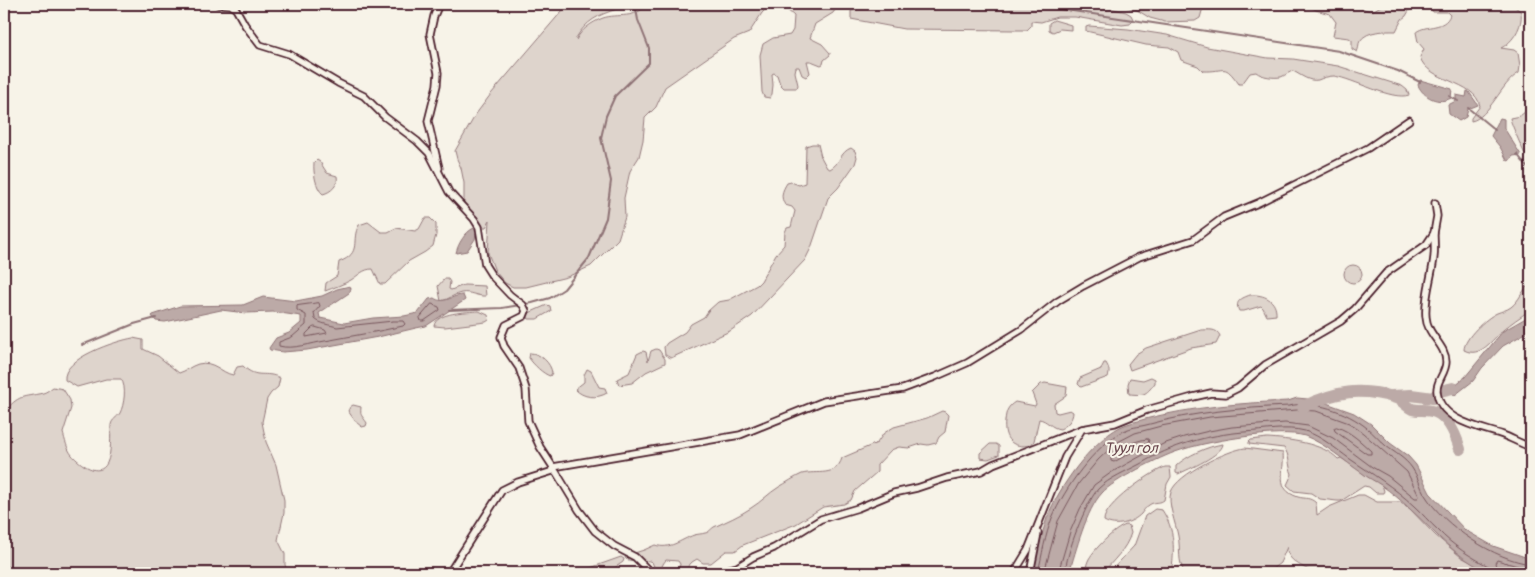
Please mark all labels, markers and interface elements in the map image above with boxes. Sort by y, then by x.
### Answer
water label: Туул гол [1104,439,1159,458]

